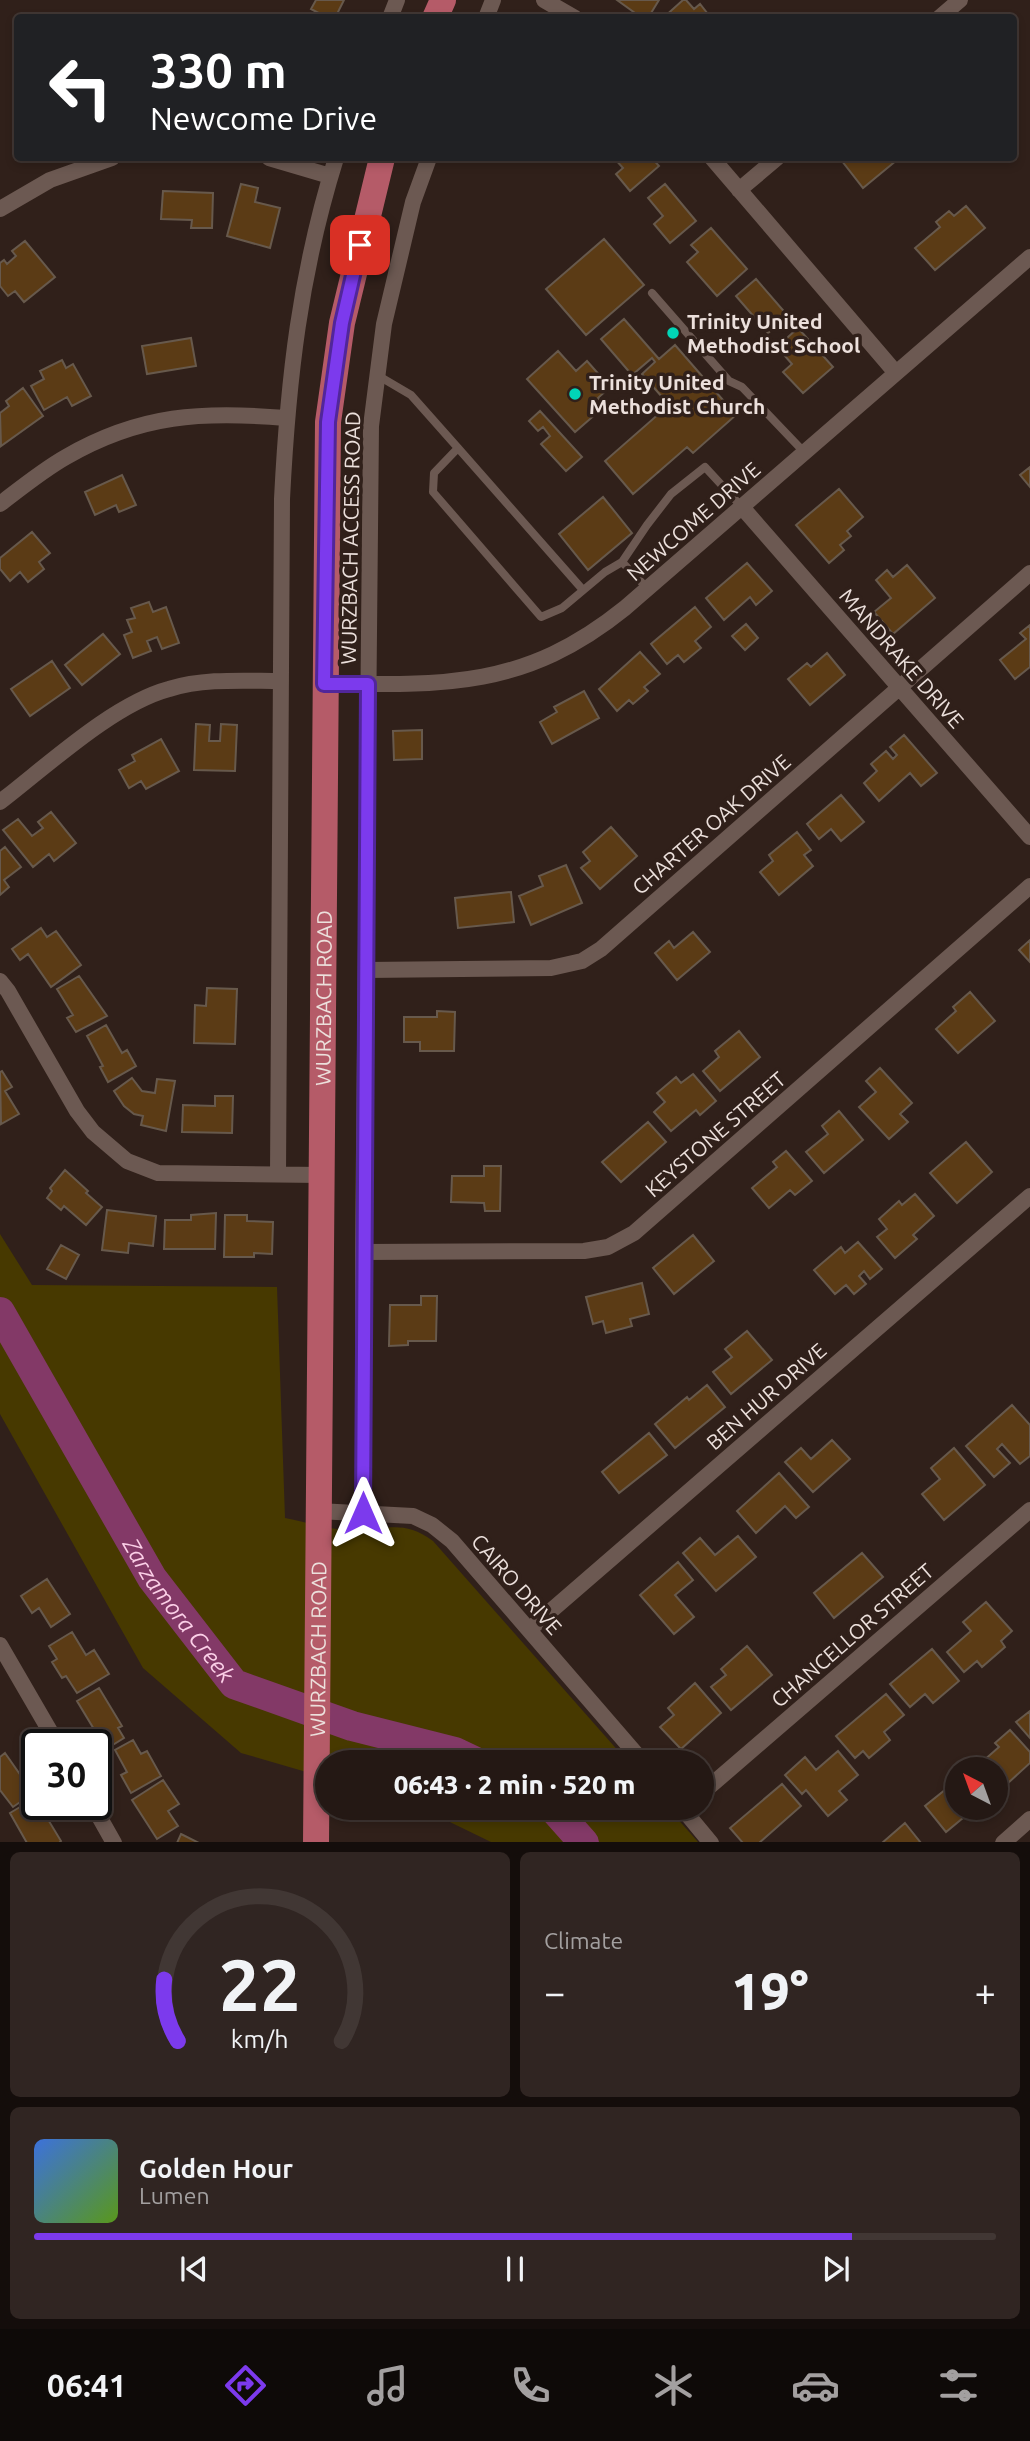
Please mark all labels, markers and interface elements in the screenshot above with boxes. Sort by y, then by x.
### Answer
icon: left [35,42,126,133]
text: 330 m [150,42,287,97]
text: Newcome Drive [150,100,377,136]
pin [330,215,390,275]
icon: arrive [341,226,379,264]
place label: Trinity United Methodist School [687,309,860,357]
marker: Trinity United Methodist School [665,325,681,341]
place label: Trinity United Methodist Church [589,370,765,418]
marker: Trinity United Methodist Church [567,386,583,402]
street label: WURZBACH ACCESS ROAD [336,411,364,665]
street label: NEWCOME DRIVE [622,457,764,585]
street label: MANDRAKE DRIVE [835,583,969,733]
street label: CHARTER OAK DRIVE [627,749,795,899]
street label: WURZBACH ROAD [310,910,336,1086]
street label: KEYSTONE STREET [640,1066,790,1201]
street label: BEN HUR DRIVE [701,1338,831,1454]
position arrow [326,1476,400,1550]
street label: CAIRO DRIVE [467,1529,567,1639]
water label: Zarzamora Creek [119,1532,240,1687]
street label: CHANCELLOR STREET [766,1558,938,1712]
street label: WURZBACH ROAD [305,1561,330,1737]
speed limit sign: 30 [21,1729,112,1820]
north arrow [945,1757,1008,1820]
map controls [945,1757,1008,1820]
text: 06:43 · 2 min · 520 m [394,1770,635,1799]
text: Climate [544,1928,623,1953]
text: 22 [219,1943,301,2025]
text: 19° [731,1962,809,2020]
text: − [544,1971,565,2013]
text: + [975,1971,996,2013]
text: km/h [231,2024,289,2052]
text: Golden Hour [139,2154,293,2183]
text: Lumen [139,2183,210,2208]
icon: previous [175,2250,213,2288]
icon: pause [496,2250,534,2288]
icon: next [817,2250,855,2288]
icon: directions [221,2361,270,2410]
icon: music [363,2361,412,2410]
icon: phone [506,2361,555,2410]
icon: climate [649,2361,698,2410]
icon: car [791,2361,840,2410]
icon: filters [934,2361,983,2410]
text: 06:41 [47,2367,127,2403]

